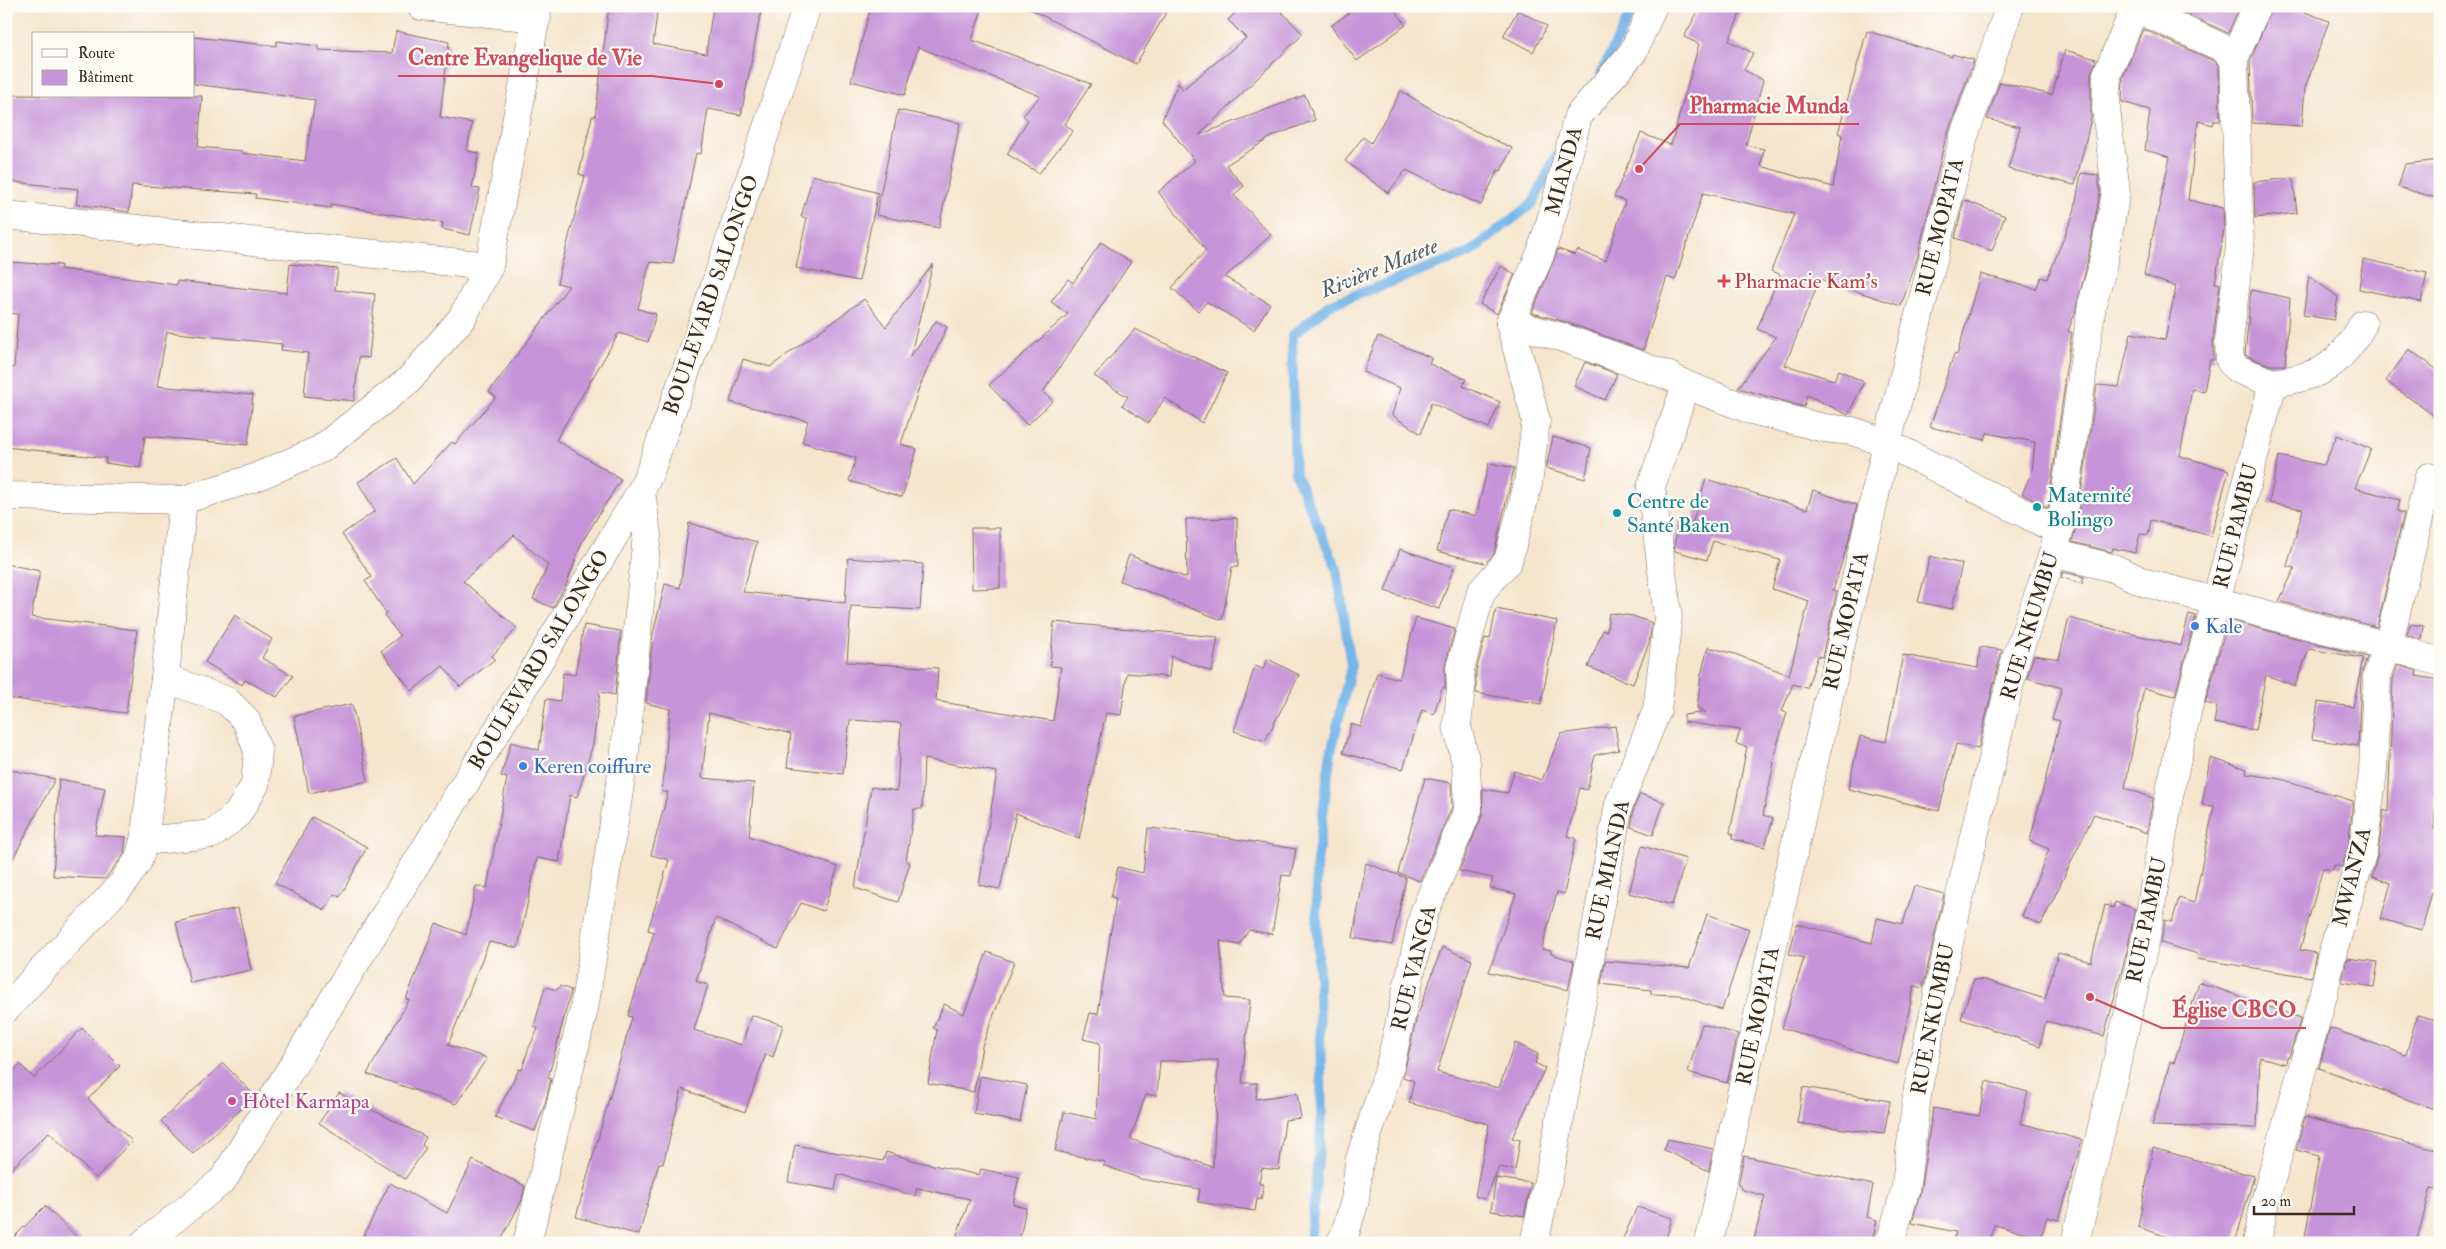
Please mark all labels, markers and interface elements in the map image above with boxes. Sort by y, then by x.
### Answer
legend [32,32,195,98]
callout: Centre Evangelique de Vie [398,39,652,76]
text: Route [78,44,115,63]
text: Centre Evangelique de Vie [408,44,643,73]
text: Bâtiment [78,68,133,87]
callout: Pharmacie Munda [1680,87,1859,124]
text: Pharmacie Munda [1689,92,1850,120]
street label: MIANDA [1539,124,1589,218]
street label: RUE MOPATA [1910,155,1970,299]
street label: BOULEVARD SALONGO [657,171,765,419]
water label: Rivière Matete [1315,231,1442,305]
place label: Pharmacie Kam's [1734,268,1878,295]
marker: Pharmacie Kam's [1718,275,1730,287]
street label: RUE PAMBU [2207,460,2265,591]
place label: Maternité Bolingo [2047,482,2131,533]
place label: Centre de Santé Baken [1627,488,1730,539]
marker: Maternité Bolingo [2031,501,2043,513]
marker: Centre de Santé Baken [1611,507,1623,519]
street label: BOULEVARD SALONGO [462,545,616,775]
street label: RUE NKUMBU [1995,548,2066,704]
street label: RUE MOPATA [1817,549,1875,693]
place label: Kale [2205,613,2243,640]
marker: Kale [2189,620,2201,632]
place label: Keren coiffure [533,753,652,780]
marker: Keren coiffure [517,760,529,772]
street label: RUE MIANDA [1580,797,1636,943]
street label: MWANZA [2327,824,2377,930]
street label: RUE PAMBU [2120,854,2174,985]
street label: RUE VANGA [1385,902,1443,1034]
street label: RUE NKUMBU [1905,941,1961,1097]
street label: RUE MOPATA [1730,944,1786,1088]
callout: Église CBCO [2162,991,2306,1028]
text: Église CBCO [2172,994,2296,1025]
place label: Hôtel Karmapa [242,1088,370,1115]
marker: Hôtel Karmapa [226,1095,238,1107]
scale bar [2254,1184,2354,1216]
text: 20 m [2261,1192,2291,1211]

